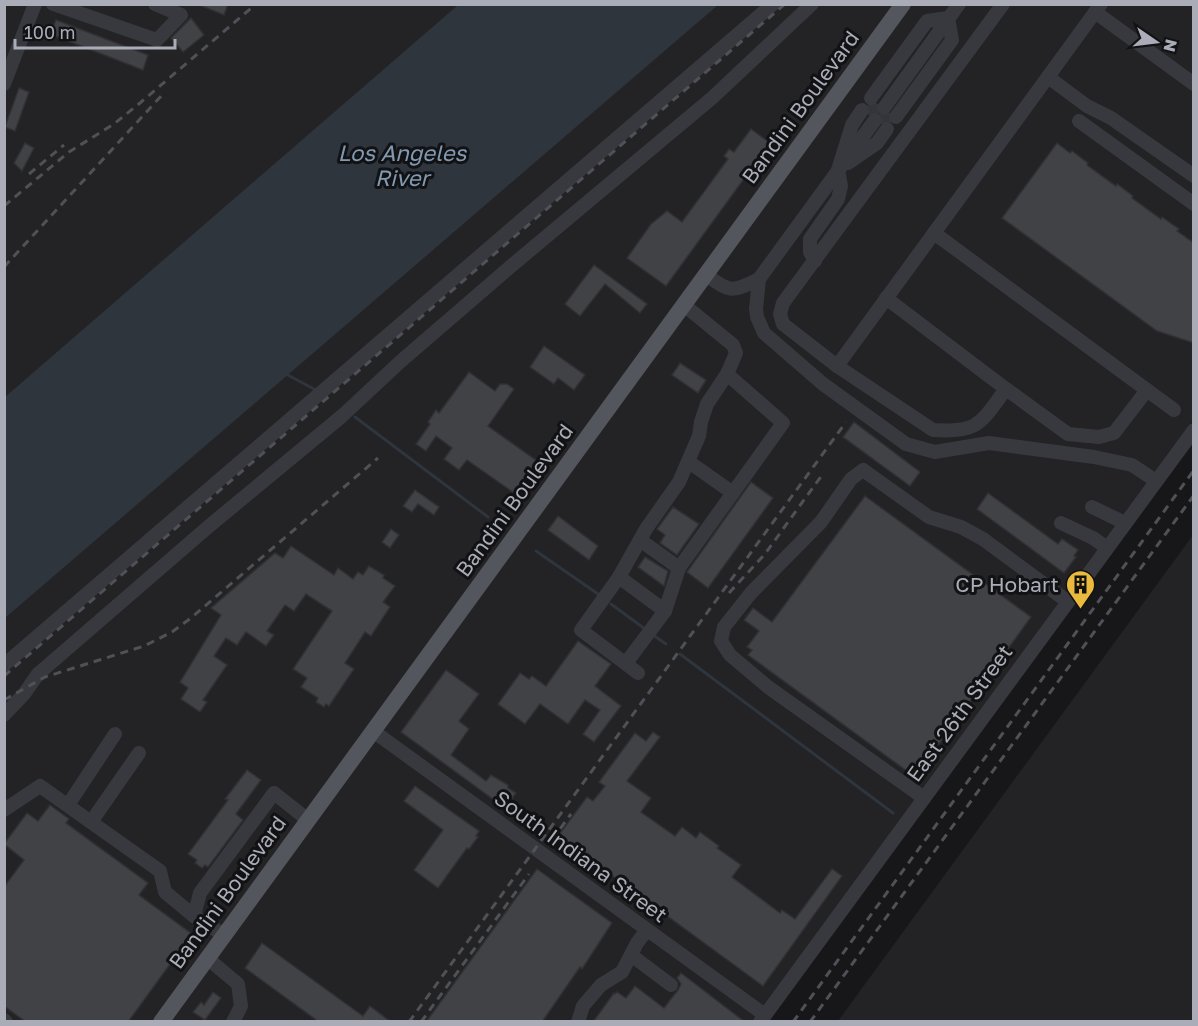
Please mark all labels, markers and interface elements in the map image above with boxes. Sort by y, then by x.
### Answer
scale bar [15,12,176,50]
north arrow [1126,12,1186,72]
text: 100 m [24,21,75,43]
street label: Bandini Boulevard [736,25,864,189]
text: N [1159,37,1182,54]
water label: Los Angeles River [338,139,468,191]
street label: Bandini Boulevard [450,418,578,582]
building icon: CP Hobart [1064,568,1096,610]
place label: CP Hobart [955,571,1059,597]
street label: East 26th Street [901,639,1017,787]
street label: South Indiana Street [489,785,673,927]
street label: Bandini Boulevard [163,810,291,974]

